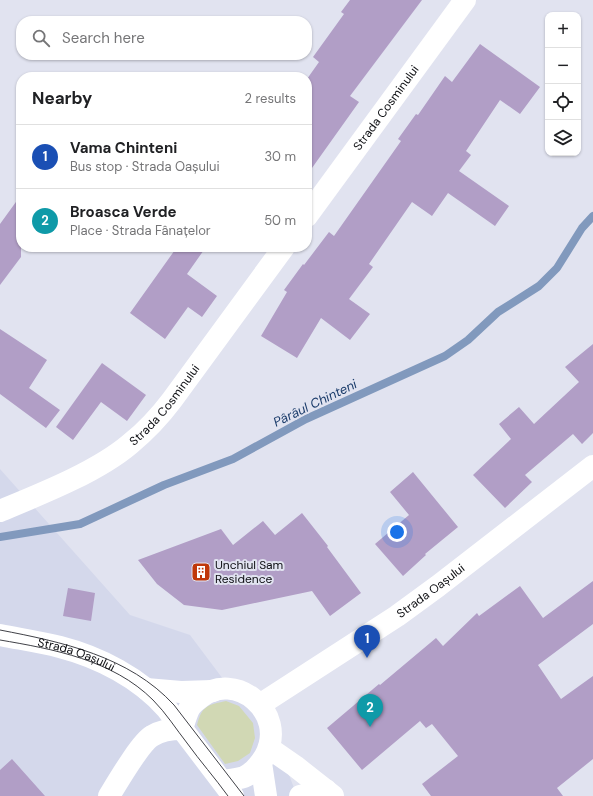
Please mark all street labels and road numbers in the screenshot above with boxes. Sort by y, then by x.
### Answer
street label: Strada Cosminului [350,62,423,154]
street label: Strada Cosminului [126,361,203,449]
street label: Strada Oașului [393,560,468,622]
street label: Strada Oașului [36,634,118,675]

